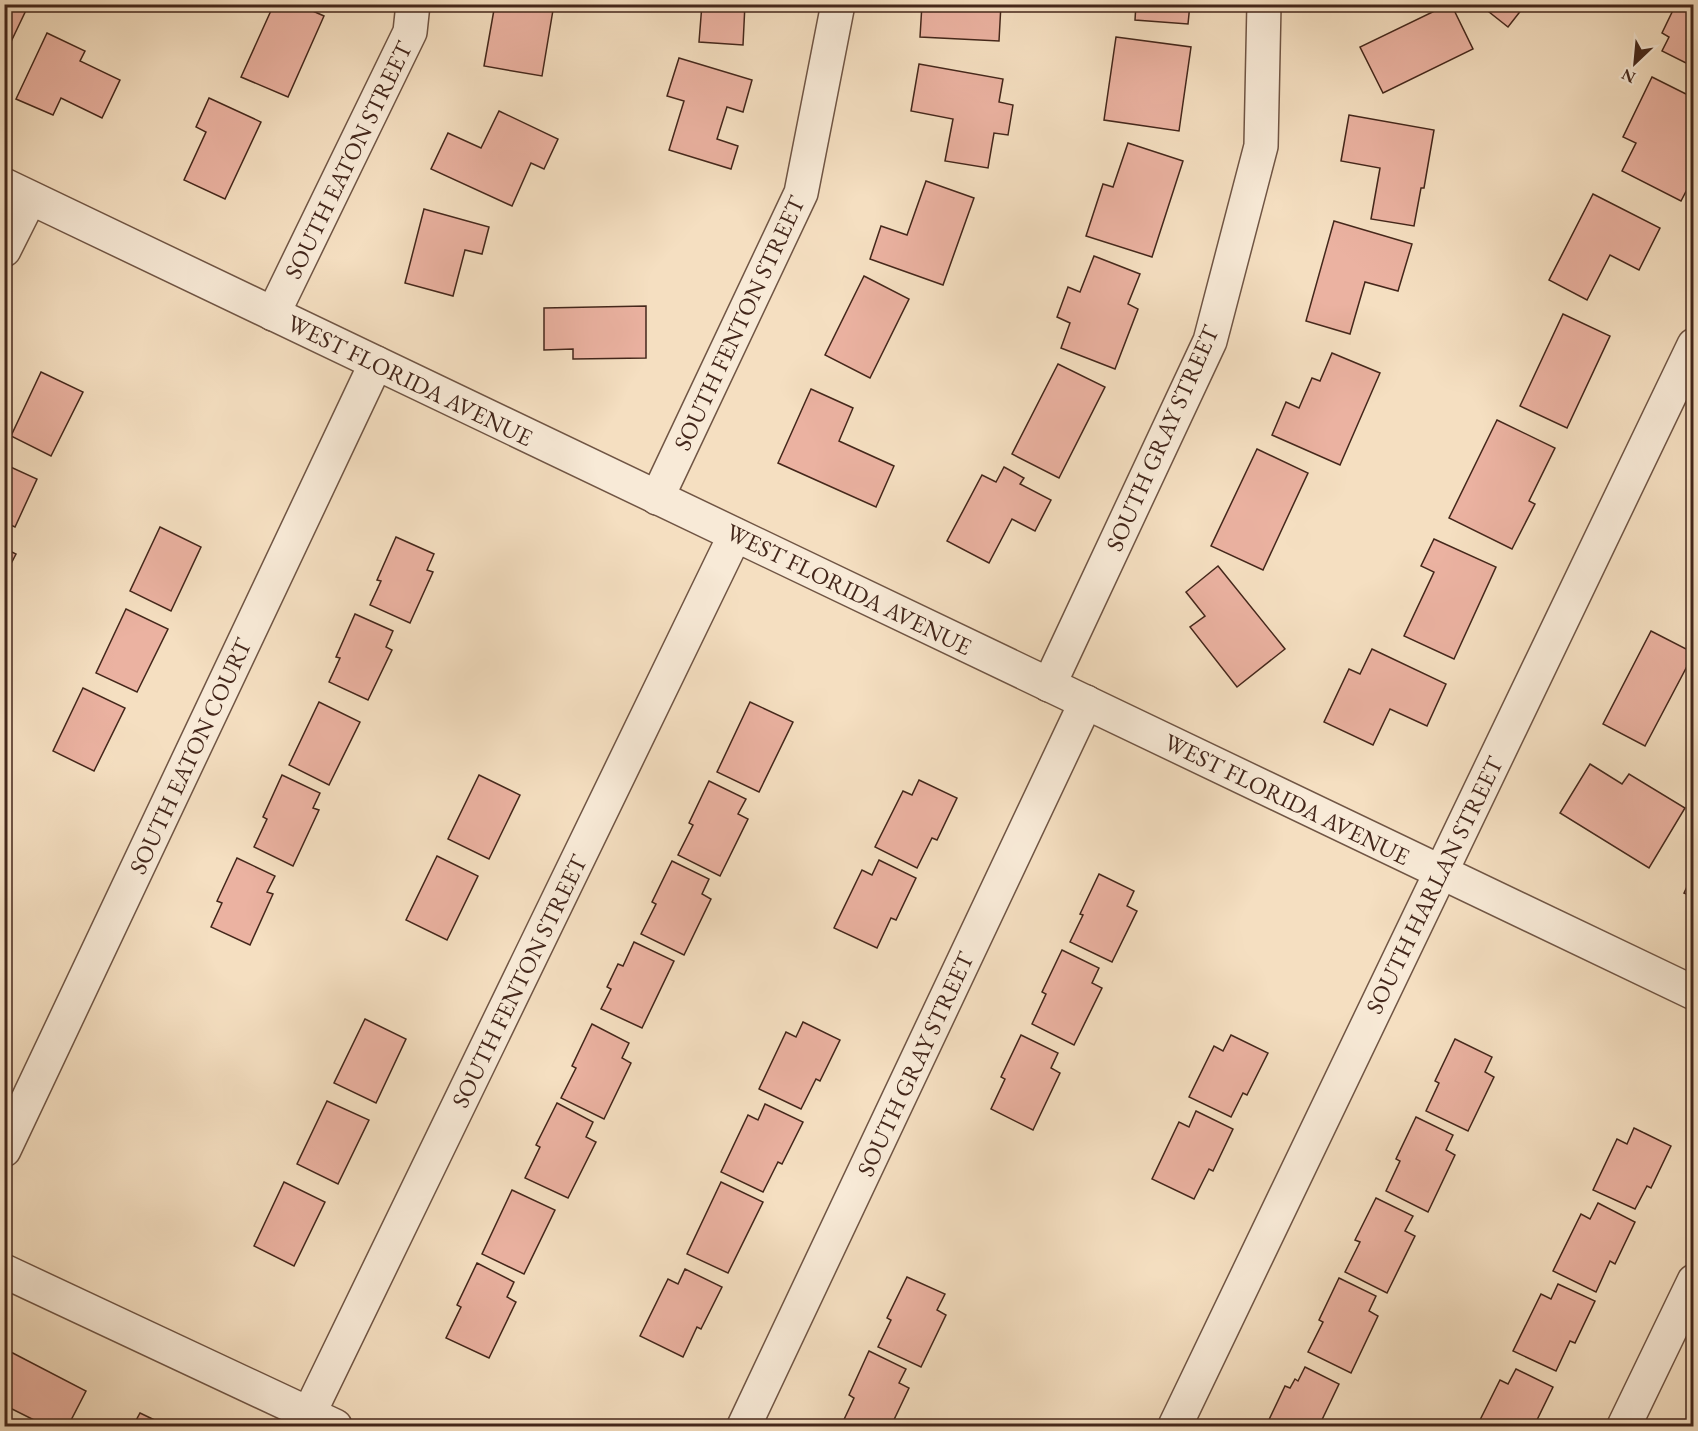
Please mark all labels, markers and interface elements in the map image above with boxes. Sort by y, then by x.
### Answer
north arrow [1605,33,1665,93]
street label: SOUTH EATON STREET [277,35,419,284]
text: N [1618,64,1639,88]
street label: SOUTH FENTON STREET [666,190,812,455]
street label: WEST FLORIDA AVENUE [282,307,538,453]
street label: SOUTH GRAY STREET [1098,319,1226,556]
street label: WEST FLORIDA AVENUE [721,516,977,662]
street label: SOUTH EATON COURT [122,632,259,879]
street label: WEST FLORIDA AVENUE [1159,726,1415,872]
street label: SOUTH HARLAN STREET [1358,750,1510,1019]
street label: SOUTH FENTON STREET [444,849,594,1113]
street label: SOUTH GRAY STREET [849,946,981,1181]

